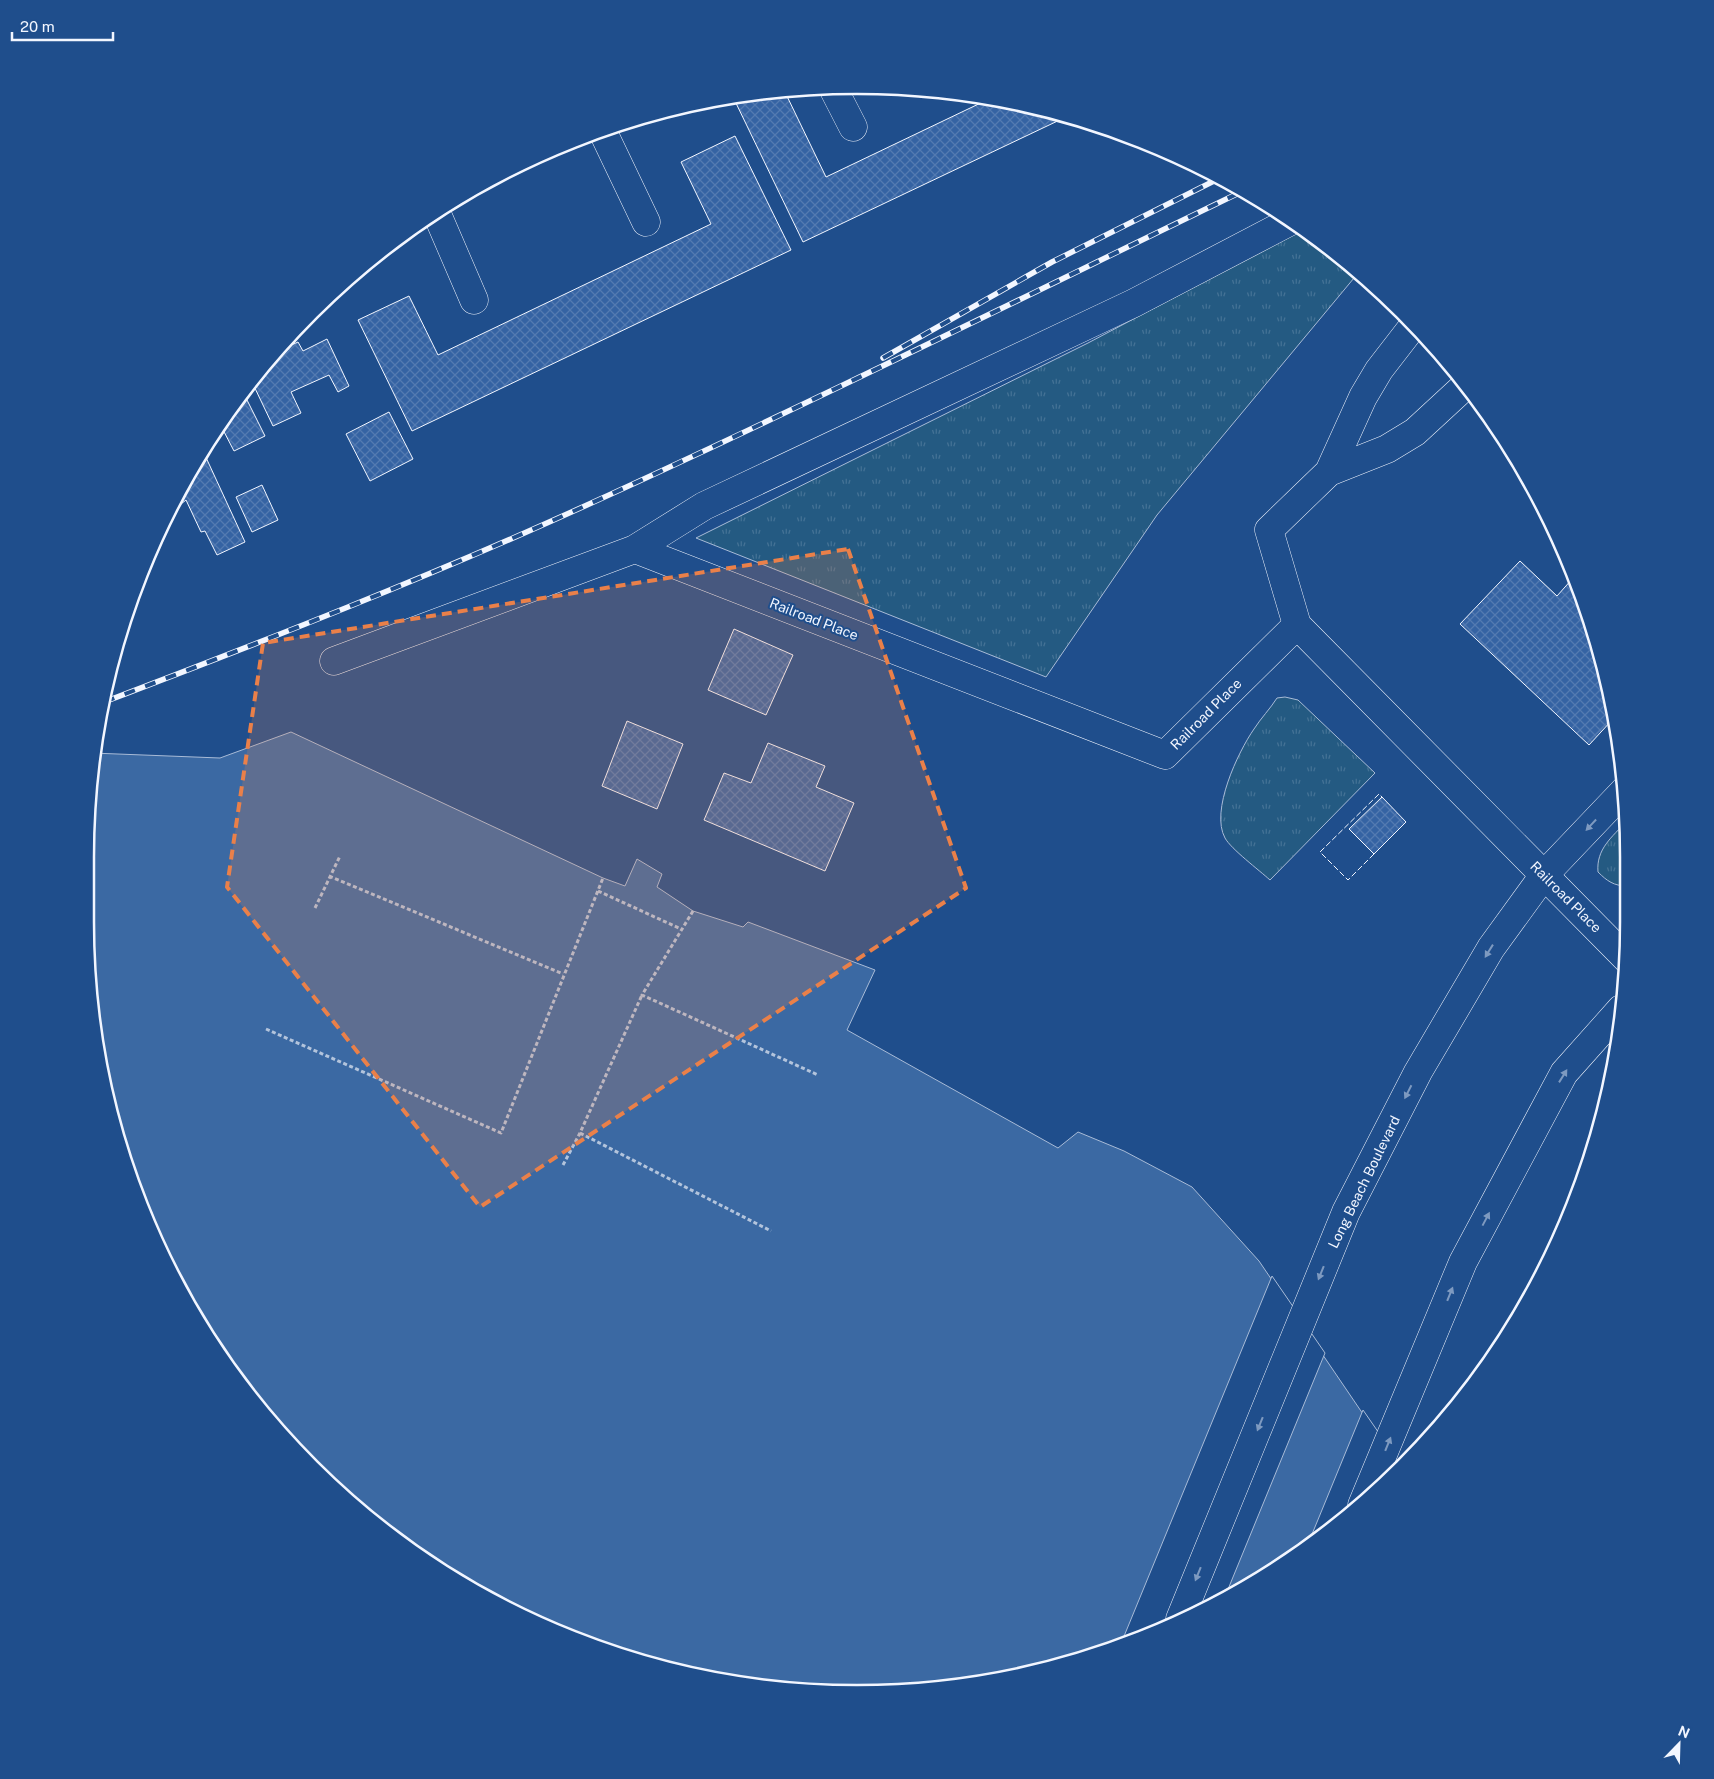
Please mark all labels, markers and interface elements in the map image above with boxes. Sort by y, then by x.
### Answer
scale bar [12,10,114,42]
text: 20 m [20,18,55,35]
street label: Railroad Place [767,595,861,643]
street label: Railroad Place [1167,675,1245,753]
one-way arrow [1585,819,1597,831]
street label: Railroad Place [1527,858,1605,936]
one-way arrow [1484,945,1494,958]
one-way arrow [1559,1070,1568,1083]
one-way arrow [1404,1085,1412,1099]
street label: Long Beach Boulevard [1325,1113,1403,1251]
one-way arrow [1482,1212,1490,1226]
one-way arrow [1317,1266,1325,1281]
one-way arrow [1447,1286,1454,1301]
one-way arrow [1255,1416,1263,1431]
one-way arrow [1384,1437,1392,1451]
one-way arrow [1194,1567,1202,1582]
north arrow [1654,1719,1704,1769]
text: N [1676,1723,1692,1742]

